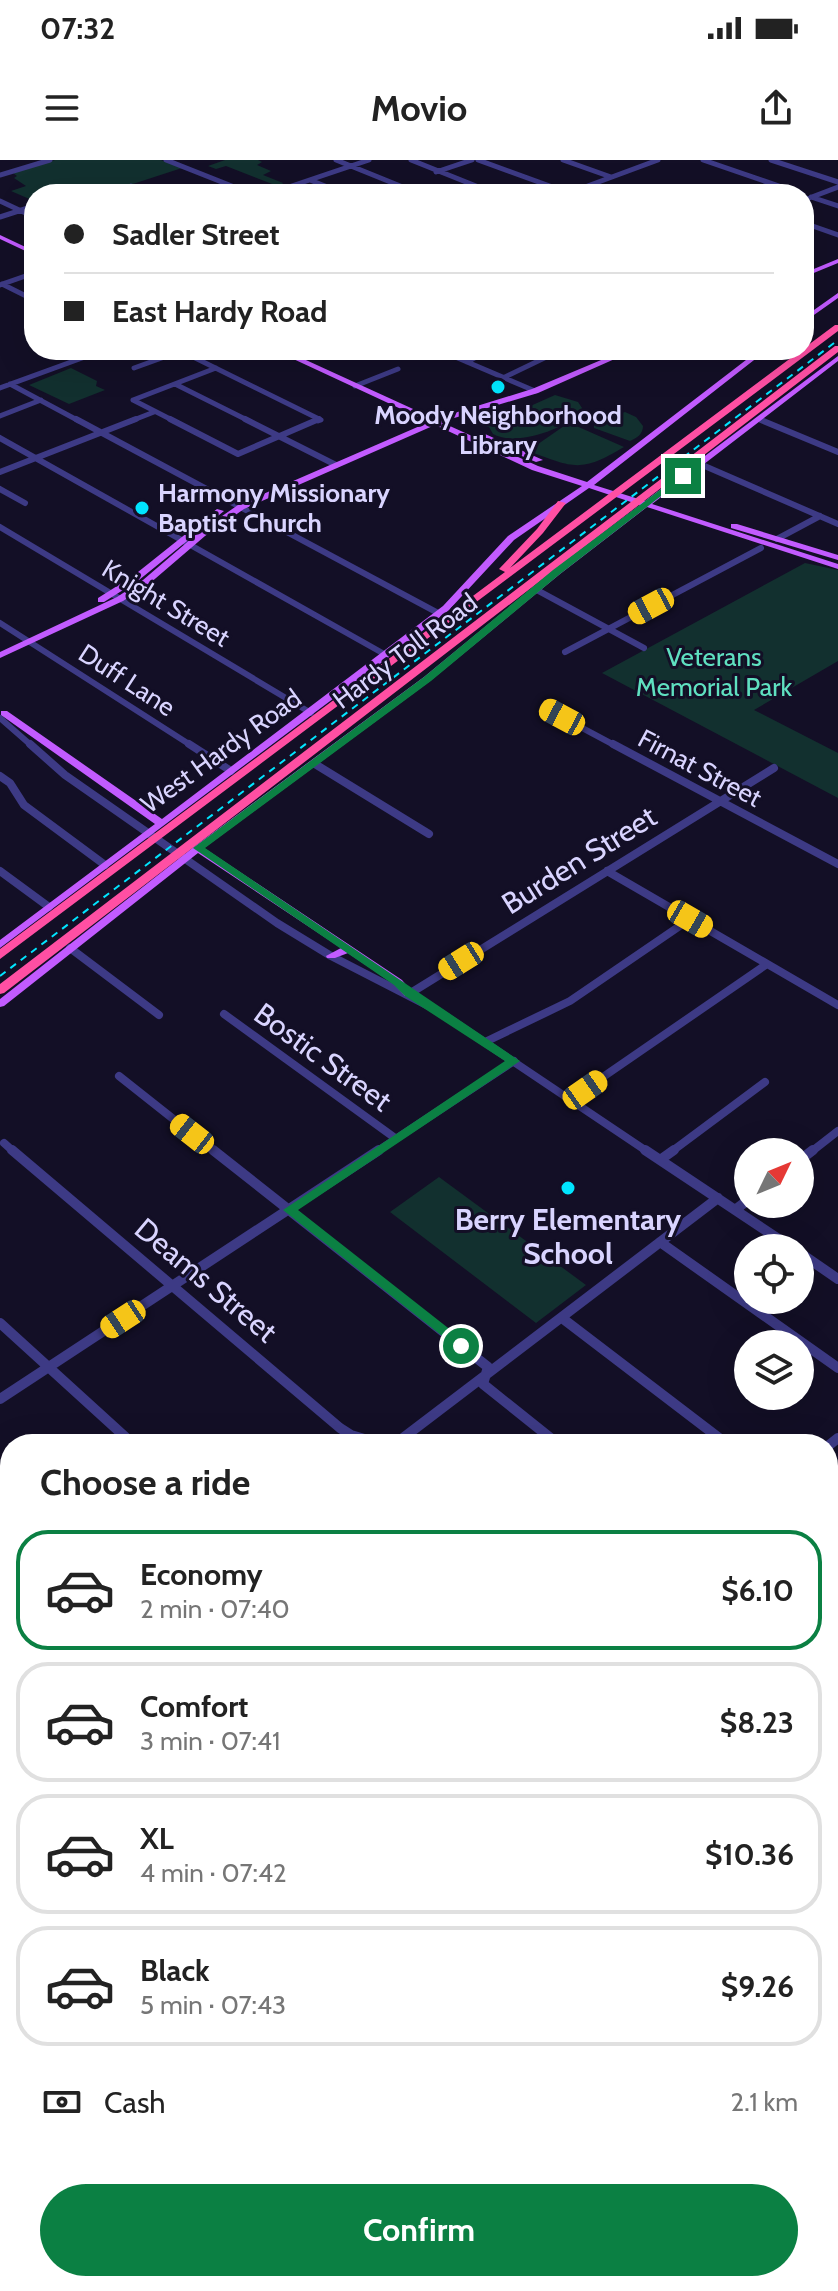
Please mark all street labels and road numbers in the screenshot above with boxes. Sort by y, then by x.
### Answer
street label: Knight Street [96,552,236,654]
street label: Hardy Toll Road [326,586,484,716]
street label: Duff Lane [73,637,181,723]
street label: West Hardy Road [135,682,307,820]
street label: Firnat Street [633,722,767,814]
street label: Burden Street [495,798,663,922]
street label: Bostic Street [247,995,399,1119]
street label: Deams Street [127,1210,285,1350]

